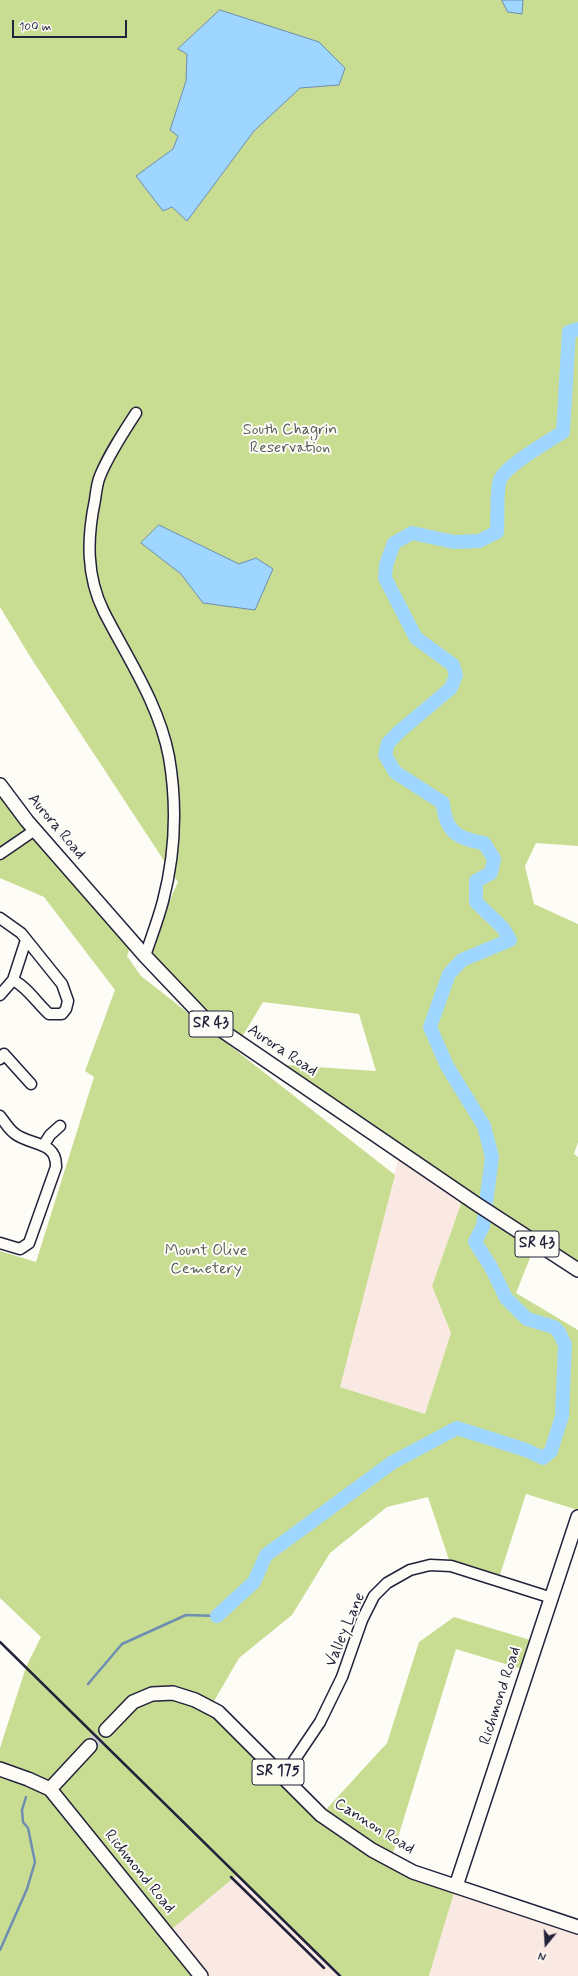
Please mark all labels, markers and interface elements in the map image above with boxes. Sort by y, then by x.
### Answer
scale bar [14,12,129,38]
text: 100 m [19,19,51,35]
park label: South Chagrin Reservation [243,421,337,459]
street label: Aurora Road [23,790,89,864]
road number: SR 43 [189,1011,233,1037]
street label: Aurora Road [243,1021,321,1081]
road number: SR 43 [515,1231,559,1257]
park label: Mount Olive Cemetery [165,1242,247,1280]
street label: Valley Lane [322,1590,370,1670]
street label: Richmond Road [476,1645,526,1747]
road number: SR 175 [252,1759,304,1785]
street label: Cannon Road [330,1795,418,1859]
street label: Richmond Road [99,1826,179,1918]
north arrow [526,1924,566,1964]
text: N [537,1948,548,1963]

